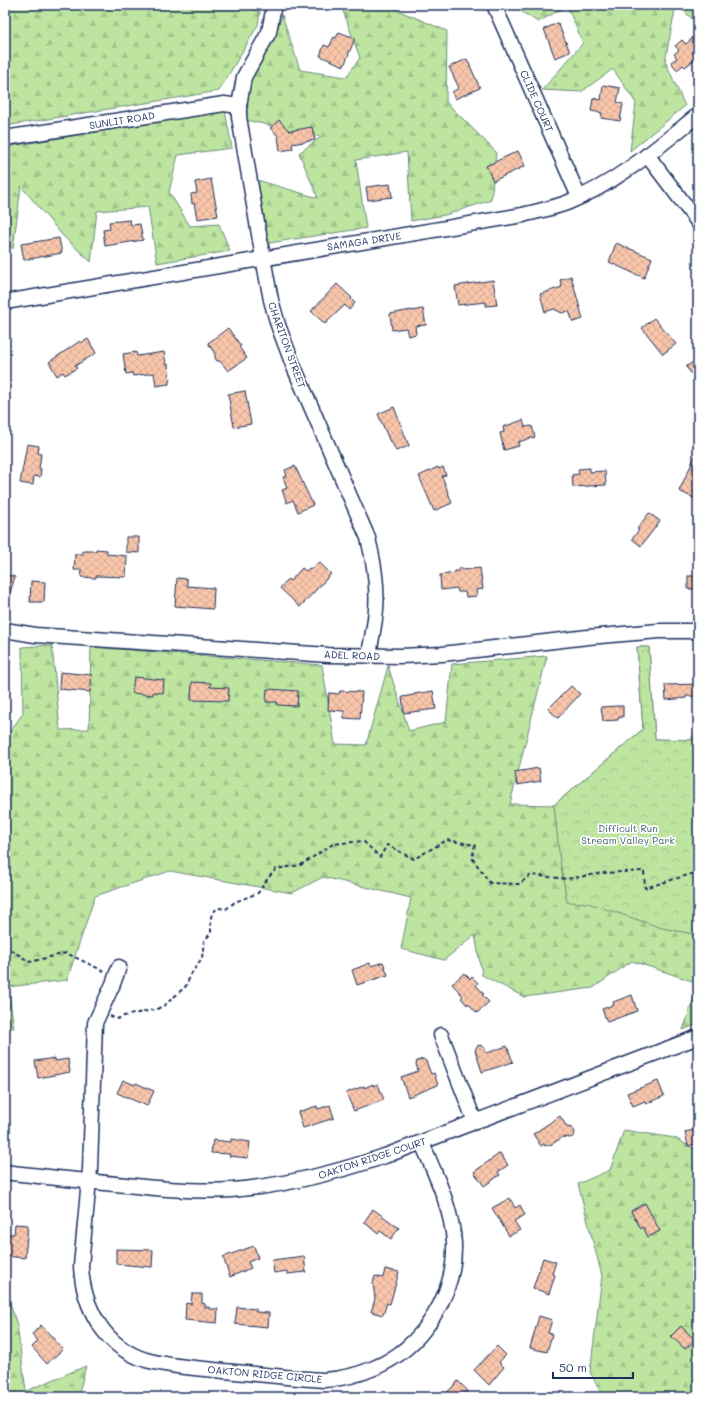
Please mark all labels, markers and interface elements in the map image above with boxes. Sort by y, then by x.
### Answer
street label: CLIDE COURT [517,68,557,135]
street label: SUNLIT ROAD [88,108,156,132]
street label: SAMAGA DRIVE [326,228,402,254]
street label: CHARITON STREET [265,300,309,390]
street label: ADEL ROAD [324,647,380,663]
park label: Difficult Run Stream Valley Park [581,821,675,847]
street label: OAKTON RIDGE COURT [316,1134,428,1182]
scale bar [553,1354,633,1380]
text: 50 m [559,1359,587,1375]
street label: OAKTON RIDGE CIRCLE [207,1362,323,1386]

